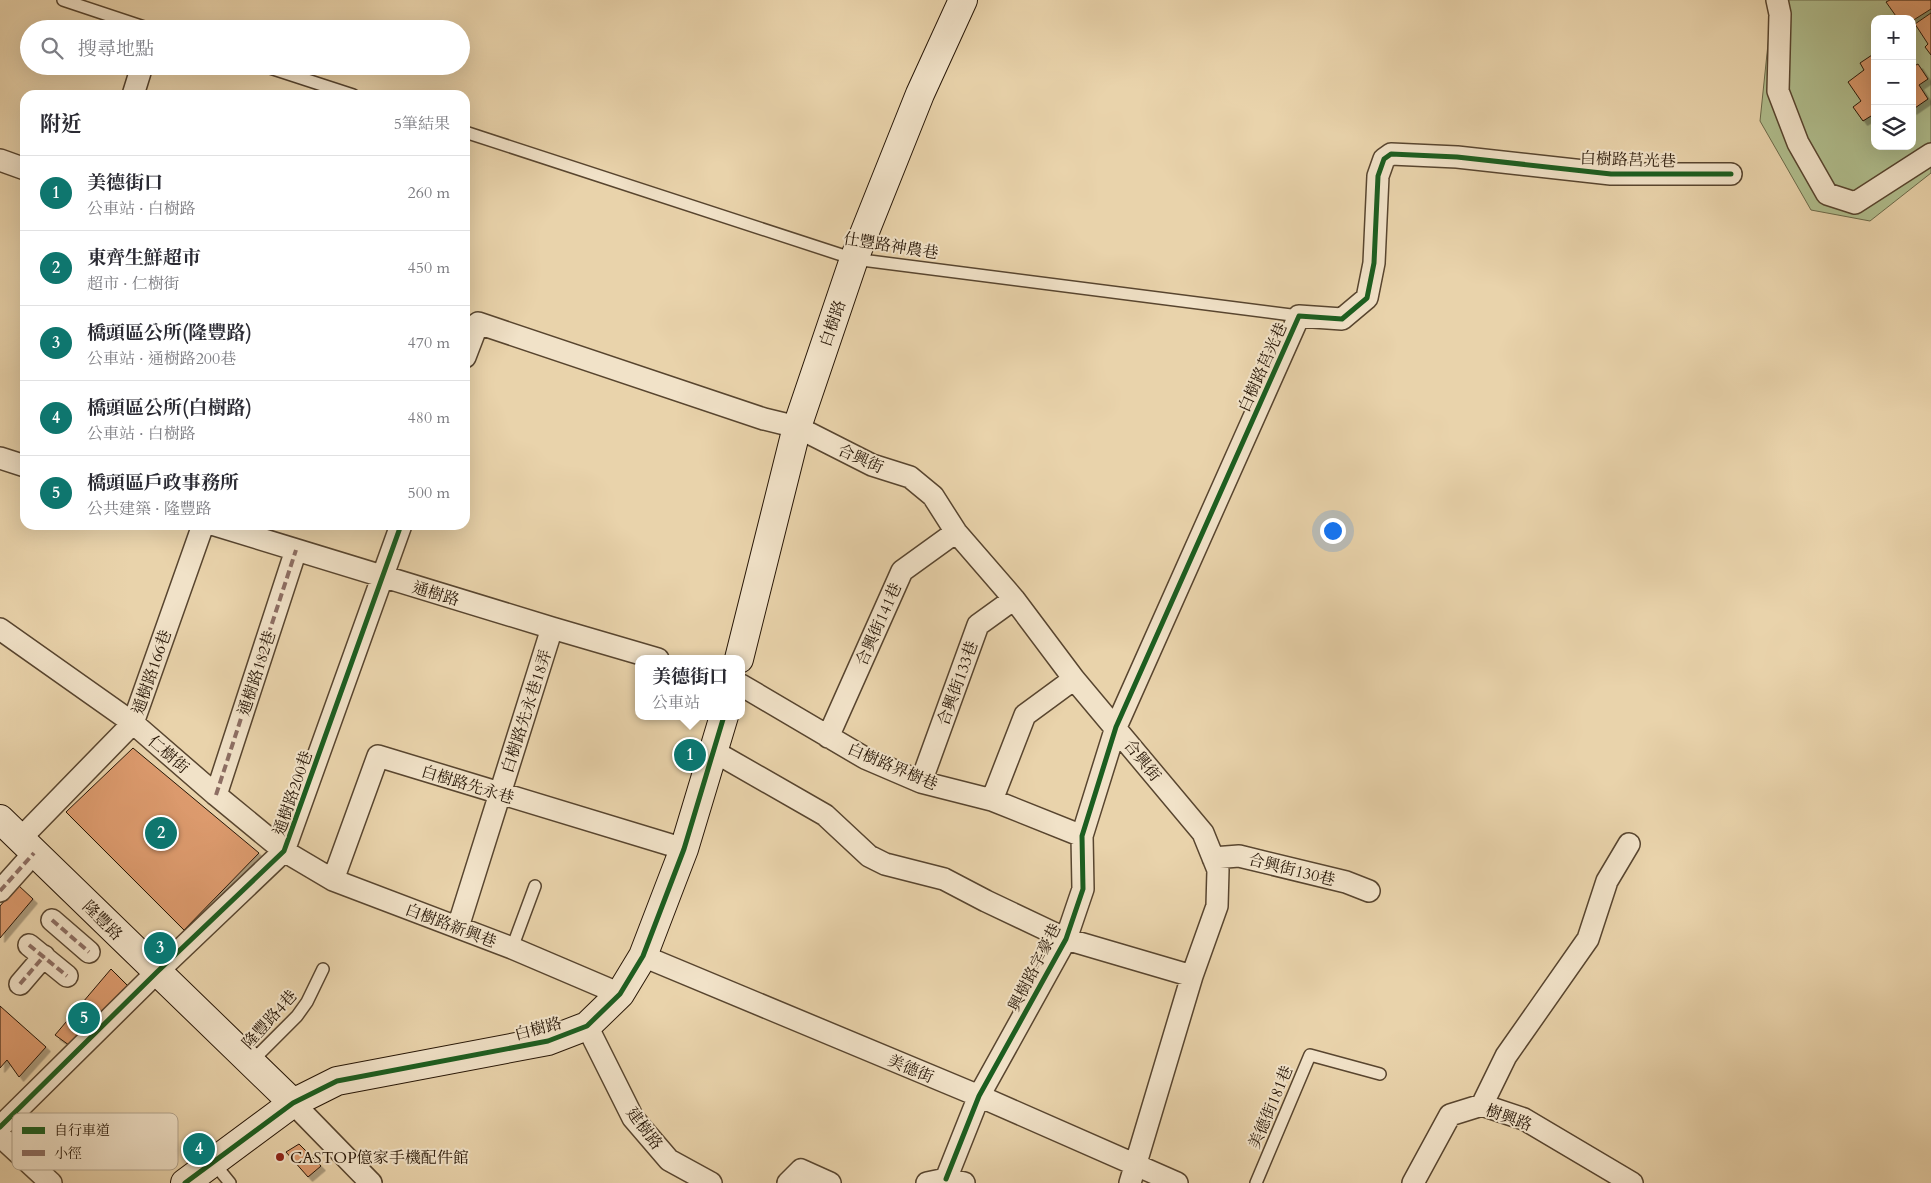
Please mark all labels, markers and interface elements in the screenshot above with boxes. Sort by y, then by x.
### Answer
map controls [1871,15,1916,150]
button: + [1871,15,1916,60]
search box [20,20,470,75]
icon: search [38,34,66,62]
text: 搜尋地點 [78,36,154,62]
button: − [1871,60,1916,105]
button: layers [1871,105,1916,150]
text: 附近 [40,110,82,139]
text: 5筆結果 [394,113,450,135]
street label: 白樹路莒光巷 [1580,147,1676,173]
text: 美德街口 [87,170,163,196]
text: 1 [52,182,60,204]
text: 260 m [408,182,450,204]
text: 公車站 · 白樹路 [87,198,196,220]
street label: 仕豐路神農巷 [842,228,940,264]
text: 東齊生鮮超市 [87,245,201,271]
text: 2 [52,257,60,279]
text: 450 m [408,257,450,279]
text: 超市 · 仁樹街 [87,273,180,295]
street label: 白樹路 [815,297,851,350]
street label: 白樹路莒光巷 [1233,319,1292,416]
text: 橋頭區公所(隆豐路) [87,320,252,346]
text: 3 [52,332,60,354]
text: 470 m [408,332,450,354]
text: 公車站 · 通樹路200巷 [87,348,236,370]
text: 橋頭區公所(白樹路) [87,395,252,421]
text: 4 [52,407,60,429]
text: 480 m [408,407,450,429]
text: 公車站 · 白樹路 [87,423,196,445]
street label: 合興街 [834,439,887,479]
text: 橋頭區戶政事務所 [87,470,239,496]
text: 5 [52,482,60,504]
text: 500 m [408,482,450,504]
text: 公共建築 · 隆豐路 [87,498,212,520]
your location [1320,518,1346,544]
street label: 通樹路 [410,576,462,611]
street label: 合興街141巷 [851,579,907,669]
street label: 通樹路166巷 [127,627,177,718]
street label: 通樹路182巷 [233,628,281,719]
street label: 合興街133巷 [932,638,983,729]
street label: 白樹路先永巷18弄 [497,647,557,776]
popup [635,655,745,720]
text: 美德街口 [652,664,728,690]
text: 公車站 [652,692,700,714]
street label: 仁樹街 [143,731,194,779]
street label: 合興街 [1119,735,1166,786]
pin: 1 [674,736,706,774]
street label: 白樹路界樹巷 [844,738,941,796]
street label: 通樹路200巷 [268,748,318,839]
street label: 白樹路先永巷 [419,760,517,810]
pin: 2 [145,814,177,852]
street label: 合興街130巷 [1246,849,1337,891]
street label: 隆豐路 [78,896,127,945]
street label: 白樹路新興巷 [402,898,499,953]
street label: 興樹路字豪巷 [1003,920,1066,1015]
pin: 3 [144,929,176,967]
street label: 隆豐路4巷 [237,985,302,1054]
pin: 5 [68,999,100,1037]
street label: 白樹路 [512,1012,564,1046]
street label: 美德街 [884,1049,937,1088]
street label: 美德街181巷 [1243,1062,1298,1152]
street label: 樹興路 [1482,1099,1535,1136]
street label: 建樹路 [621,1103,667,1154]
legend [12,1113,178,1170]
text: 自行車道 [54,1121,110,1140]
pin: 4 [183,1130,215,1168]
text: 小徑 [54,1144,82,1163]
place label: CASTOP億家手機配件館 [290,1147,469,1169]
marker: CASTOP億家手機配件館 [274,1151,286,1163]

